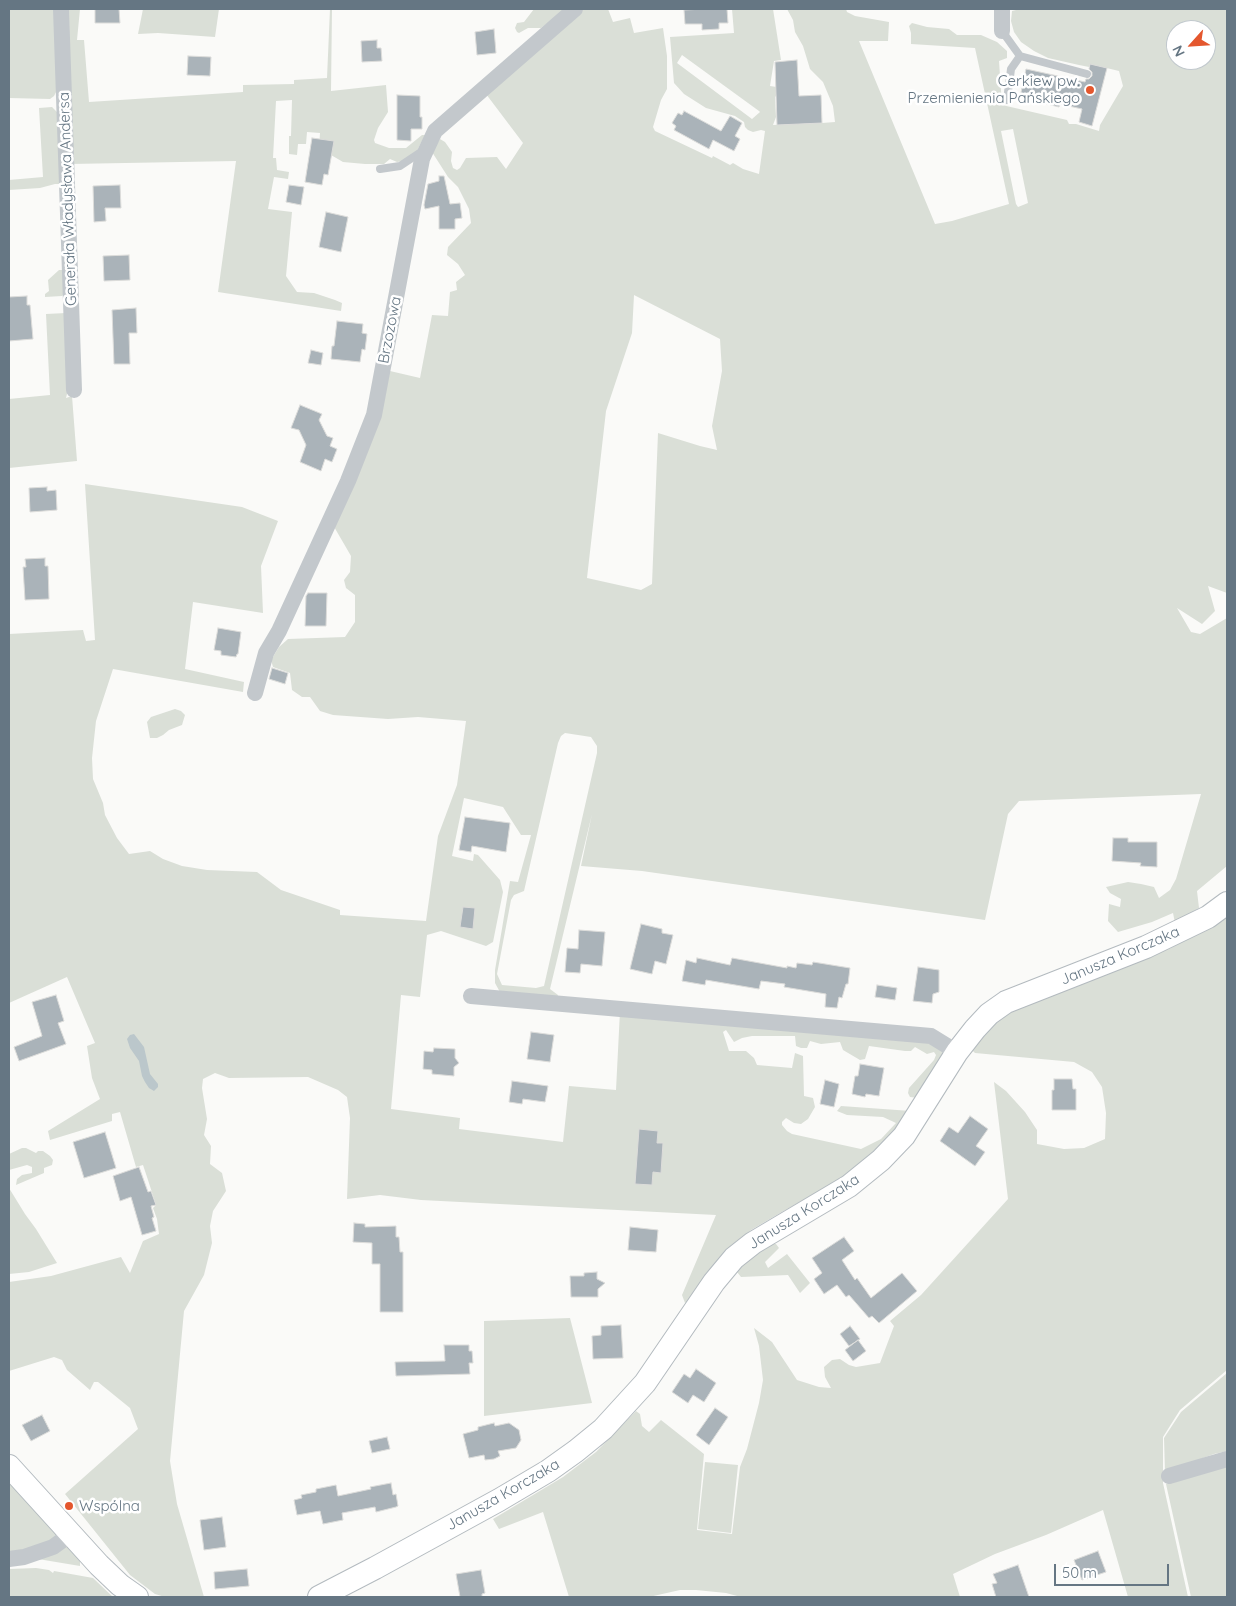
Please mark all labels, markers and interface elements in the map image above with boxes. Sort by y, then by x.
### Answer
north arrow [1166,20,1216,70]
text: N [1168,43,1189,60]
place label: Cerkiew pw. Przemienienia Pańskiego [908,72,1080,107]
marker: Cerkiew pw. Przemienienia Pańskiego [1084,84,1096,96]
street label: Generała Władysława Andersa [55,92,81,306]
street label: Brzozowa [375,295,405,365]
street label: Janusza Korczaka [1058,923,1182,989]
street label: Janusza Korczaka [745,1171,863,1253]
street label: Janusza Korczaka [443,1455,563,1535]
place label: Wspólna [79,1497,140,1515]
marker: Wspólna [63,1500,75,1512]
scale bar [1056,1554,1171,1586]
text: 50 m [1062,1563,1097,1582]

